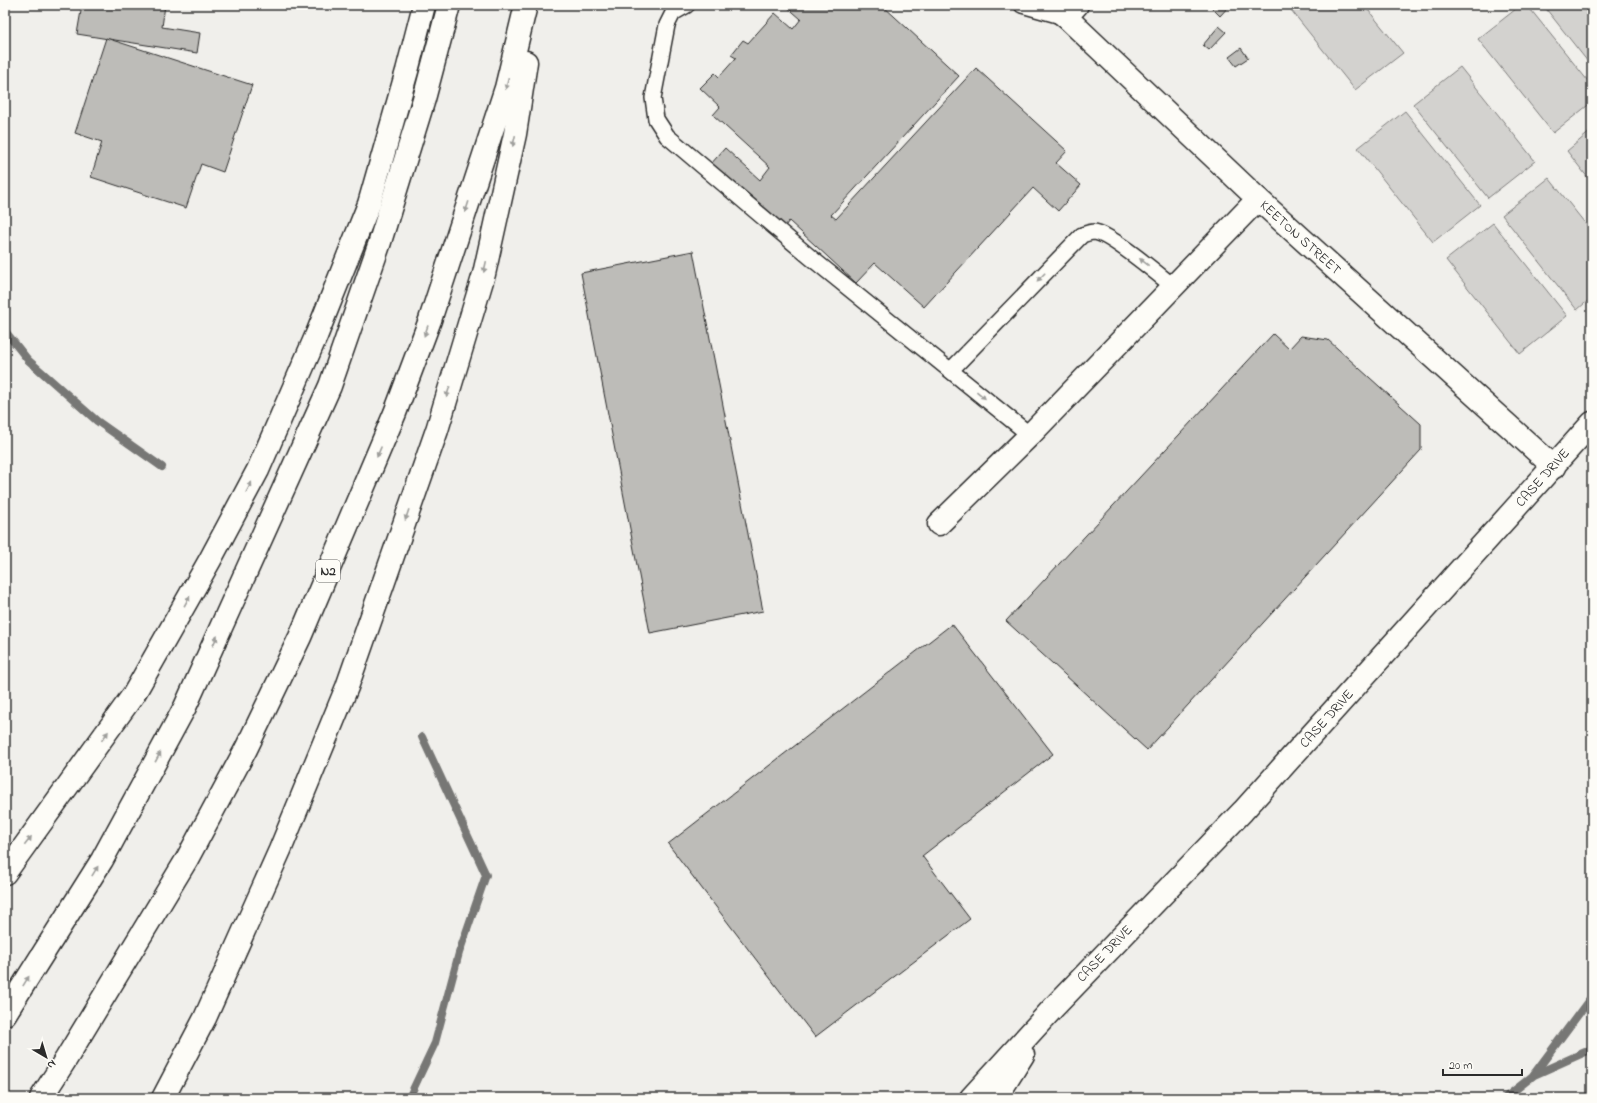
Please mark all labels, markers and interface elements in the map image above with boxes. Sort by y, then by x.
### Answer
one-way arrow [504,78,510,90]
one-way arrow [510,134,516,147]
street label: KEETON STREET [1254,196,1346,280]
one-way arrow [464,202,470,214]
one-way arrow [1138,258,1149,267]
one-way arrow [482,261,488,274]
one-way arrow [1036,272,1046,282]
one-way arrow [423,325,429,337]
one-way arrow [445,386,451,398]
one-way arrow [976,391,987,399]
street label: CASE DRIVE [1511,444,1575,512]
one-way arrow [376,446,382,457]
one-way arrow [246,481,252,493]
one-way arrow [404,510,410,522]
road number: N2 [316,560,340,582]
one-way arrow [183,595,190,607]
one-way arrow [212,635,218,646]
street label: CASE DRIVE [1295,685,1359,753]
one-way arrow [100,731,108,741]
one-way arrow [155,751,161,763]
one-way arrow [24,836,32,847]
one-way arrow [92,865,99,877]
street label: CASE DRIVE [1072,921,1138,987]
one-way arrow [22,976,30,986]
north arrow [26,1037,66,1077]
scale bar [1443,1051,1522,1077]
text: N [44,1055,59,1073]
text: 20 m [1449,1057,1472,1075]

